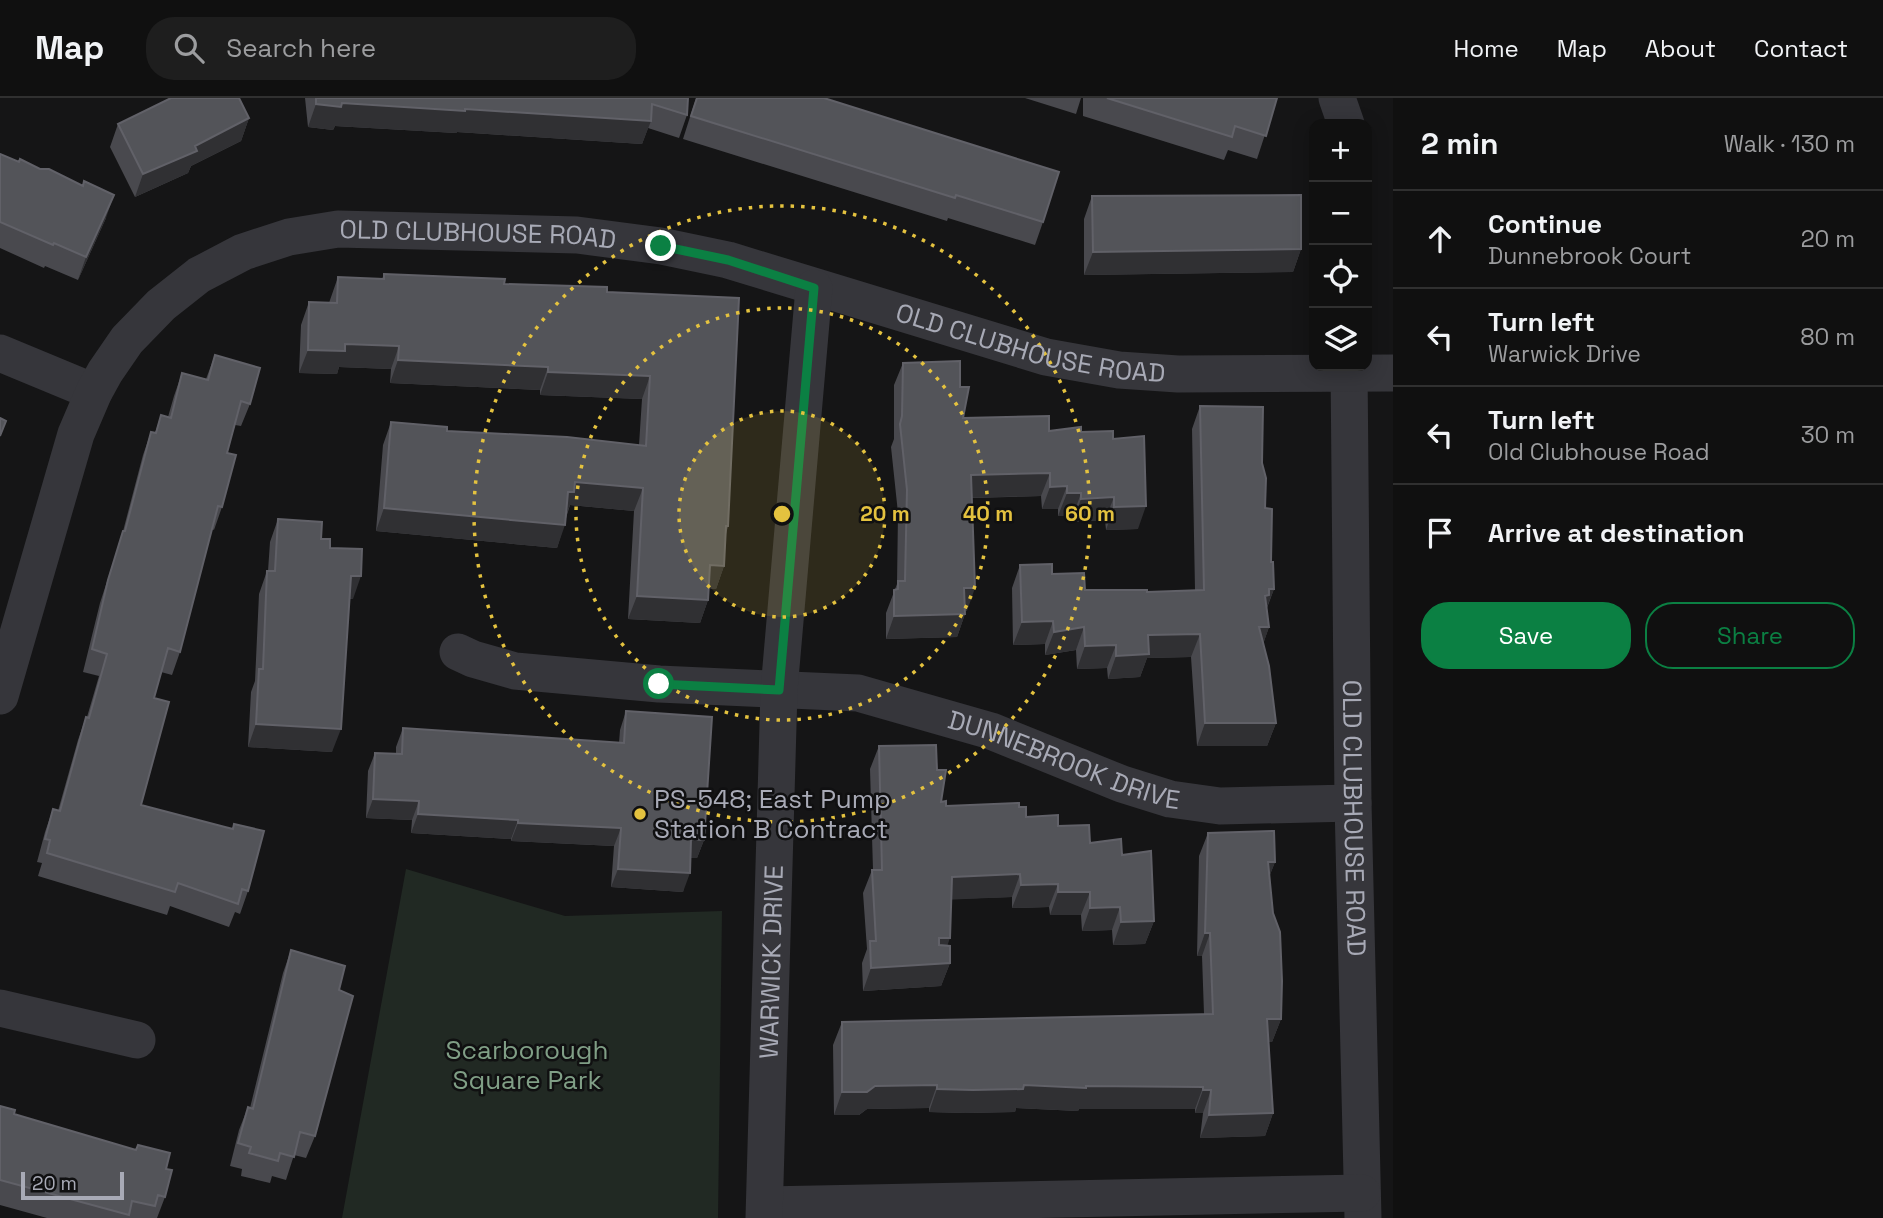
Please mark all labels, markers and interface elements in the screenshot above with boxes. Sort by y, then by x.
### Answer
search box [146,17,636,80]
text: Map [35,27,104,69]
icon: search [170,29,208,67]
text: Search here [226,31,376,65]
text: Home [1453,33,1519,64]
text: Map [1557,33,1607,64]
text: About [1645,33,1716,64]
text: Contact [1754,33,1848,64]
map controls [1309,119,1372,371]
button: + [1309,119,1372,182]
text: 2 min [1421,124,1499,163]
text: Walk · 130 m [1724,129,1855,159]
button: − [1309,182,1372,245]
text: Continue [1488,207,1602,241]
street label: OLD CLUBHOUSE ROAD [339,212,618,257]
icon: ahead [1421,220,1459,258]
text: 20 m [1801,224,1855,254]
route end [645,230,676,261]
text: Dunnebrook Court [1488,241,1691,271]
button: locate [1309,245,1372,308]
street label: OLD CLUBHOUSE ROAD [892,295,1167,390]
text: Turn left [1488,305,1595,339]
button: layers [1309,308,1372,371]
icon: left [1421,318,1459,356]
text: 80 m [1800,322,1855,352]
text: Warwick Drive [1488,339,1641,369]
text: Turn left [1488,403,1595,437]
icon: left [1421,416,1459,454]
text: 30 m [1801,420,1855,450]
text: Old Clubhouse Road [1488,437,1710,467]
text: 20 m [860,500,910,527]
text: 40 m [963,500,1013,527]
text: 60 m [1065,500,1115,527]
centre of rings [770,502,794,526]
icon: arrive [1421,514,1459,552]
text: Arrive at destination [1488,516,1745,550]
button: Save [1421,602,1631,669]
button: Share [1645,602,1855,669]
route start [643,668,674,699]
street label: OLD CLUBHOUSE ROAD [1335,679,1374,957]
street label: DUNNEBROOK DRIVE [944,703,1182,817]
place label: PS-548; East Pump Station B Contract [654,782,891,846]
marker: PS-548; East Pump Station B Contract [632,806,648,822]
street label: WARWICK DRIVE [752,865,791,1060]
park label: Scarborough Square Park [446,1033,609,1097]
scale bar [21,1169,124,1201]
text: 20 m [32,1171,77,1196]

